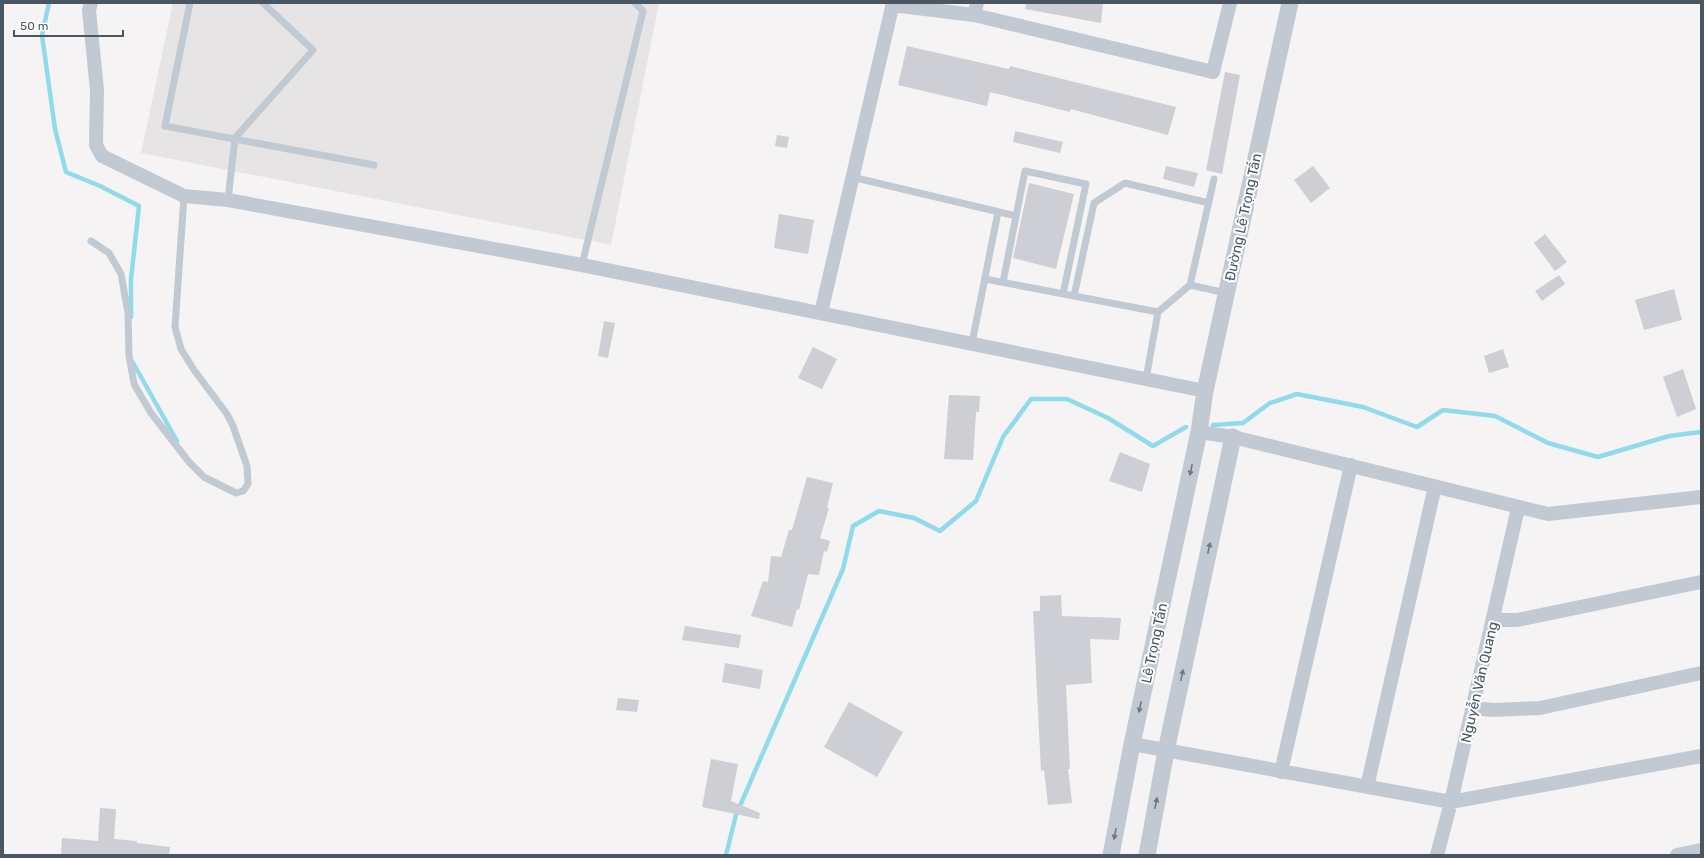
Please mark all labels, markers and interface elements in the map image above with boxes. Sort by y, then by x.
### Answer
scale bar [14,12,123,38]
text: 50 m [20,19,48,33]
street label: Đường Lê Trọng Tấn [1221,151,1265,283]
one-way arrow [1187,464,1193,476]
one-way arrow [1207,542,1213,555]
street label: Lê Trọng Tấn [1137,601,1171,685]
street label: Nguyễn Văn Quang [1456,620,1502,744]
one-way arrow [1180,669,1186,682]
one-way arrow [1137,701,1143,713]
one-way arrow [1154,797,1160,809]
one-way arrow [1112,828,1118,840]

